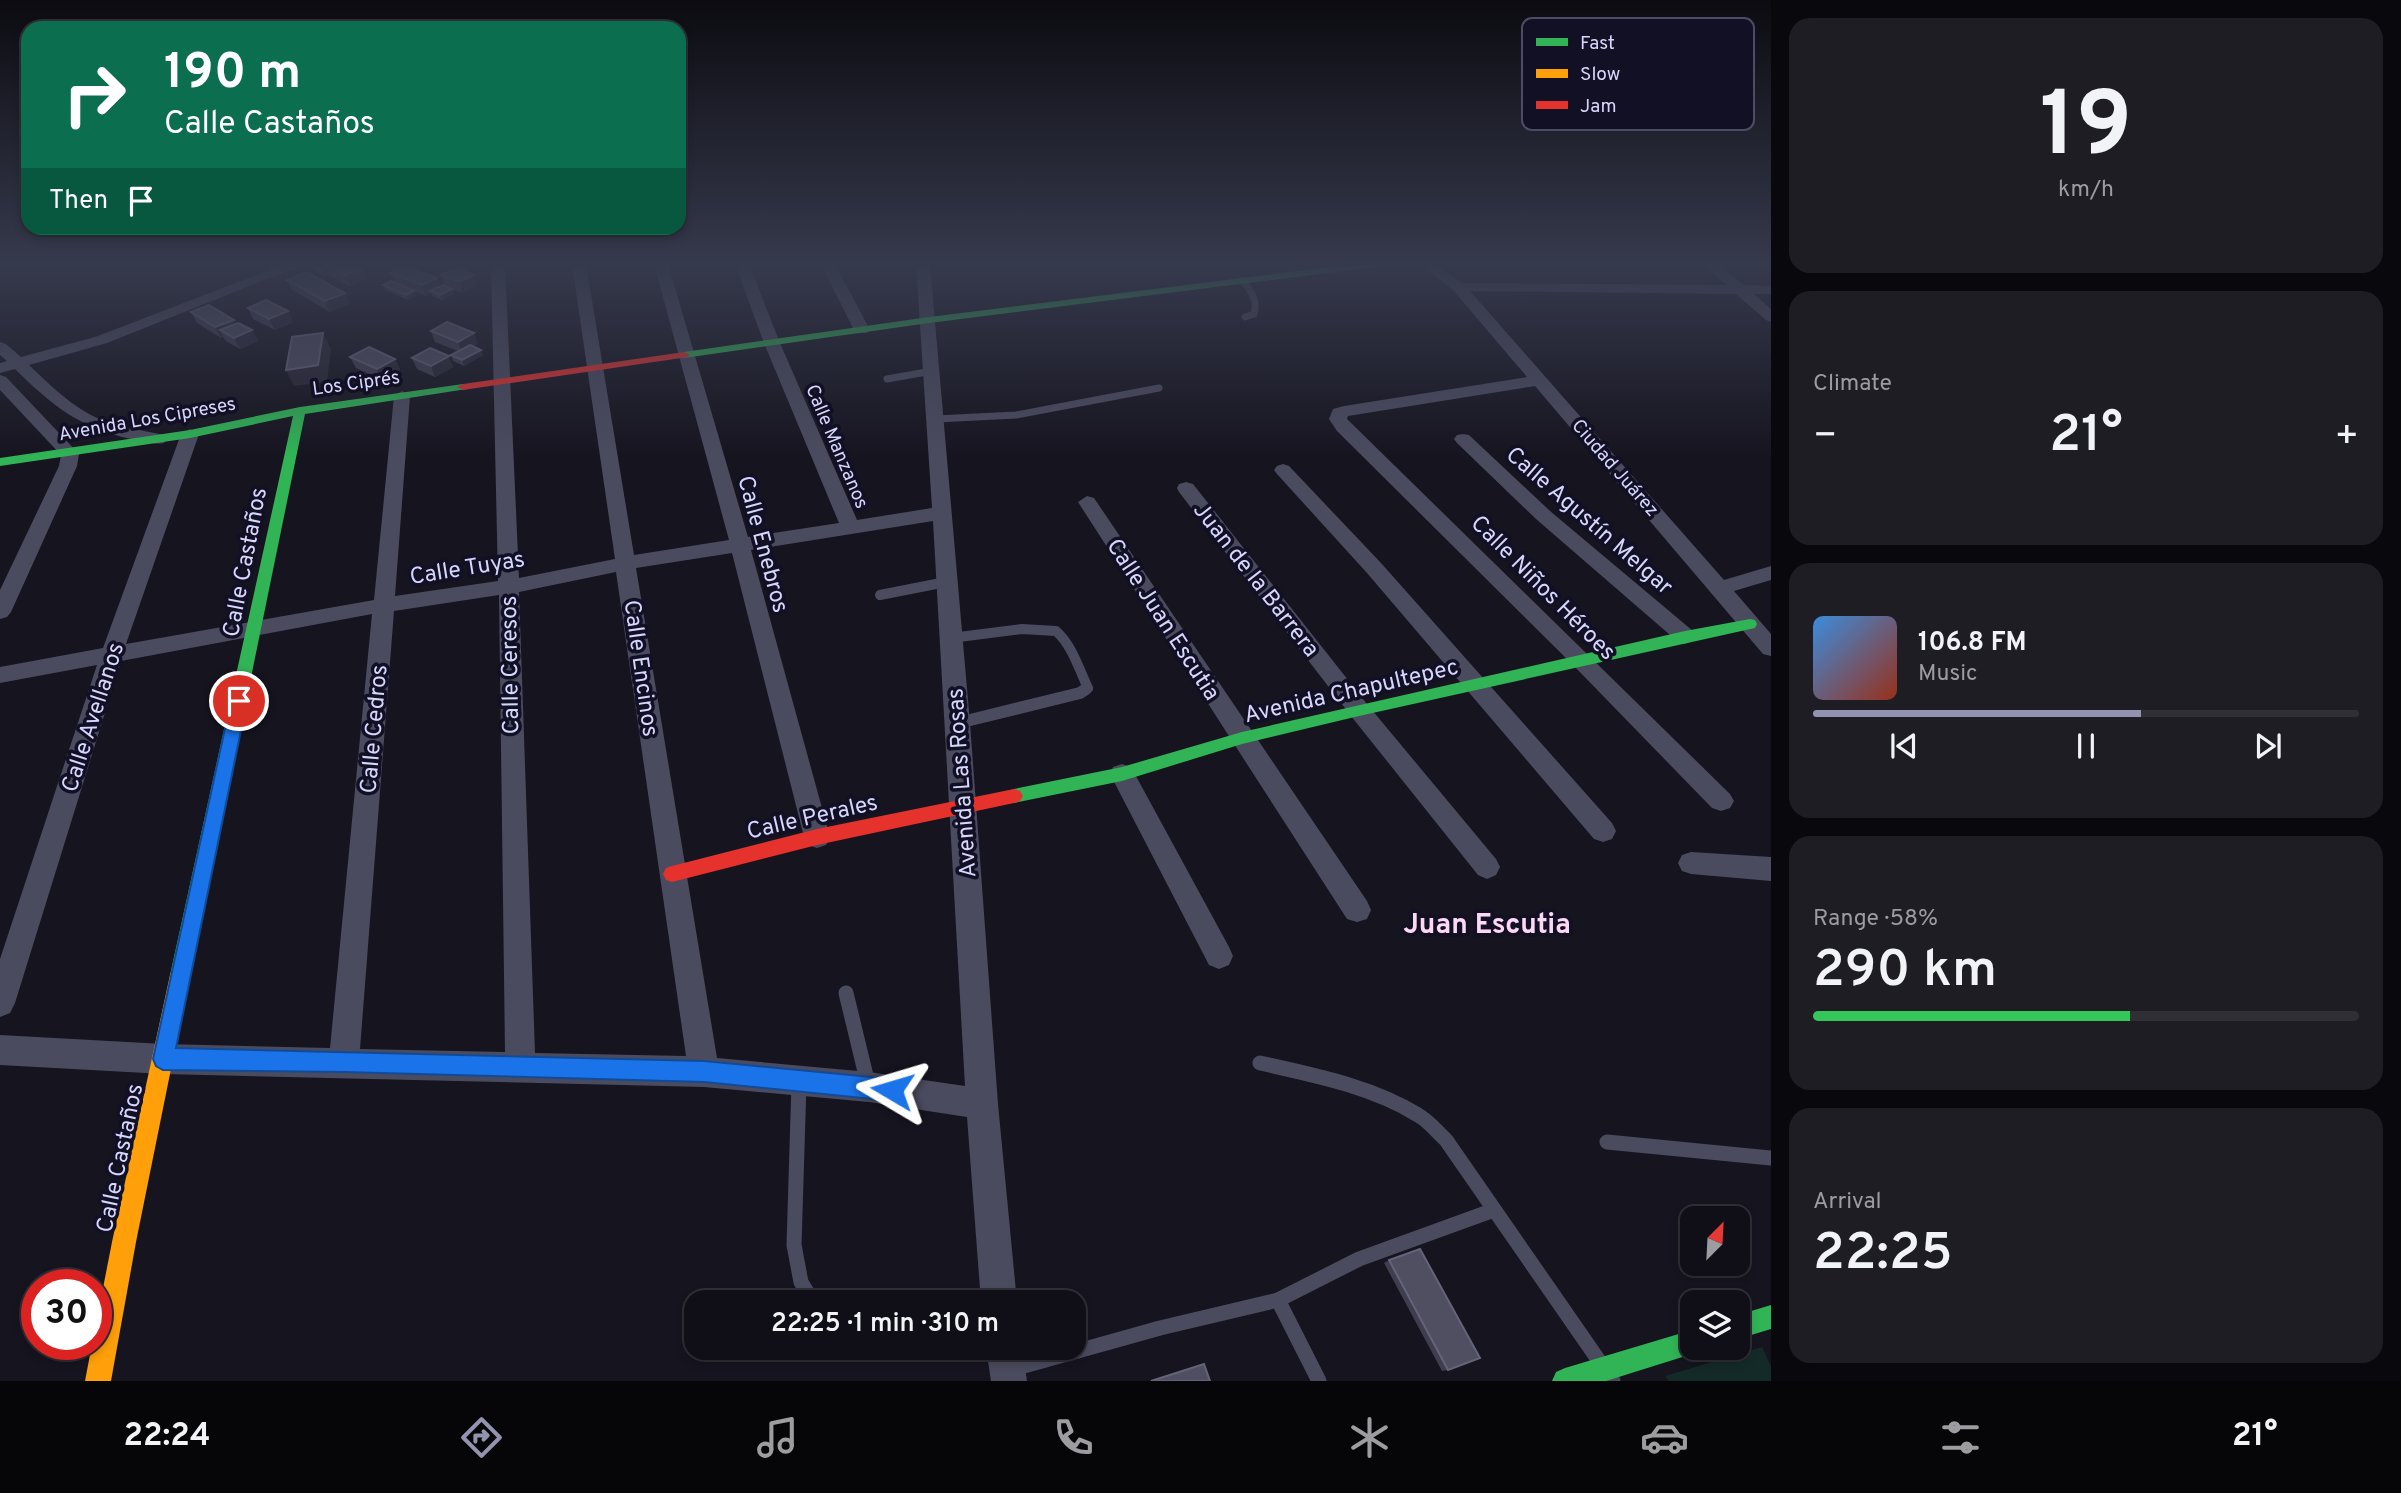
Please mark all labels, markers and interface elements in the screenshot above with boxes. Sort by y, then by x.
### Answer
legend [1522,18,1754,130]
text: Fast [1580,32,1615,56]
text: 190 m [164,44,301,106]
icon: right [49,49,140,140]
text: Slow [1580,63,1620,87]
text: 19 [2040,73,2132,188]
text: Jam [1580,95,1617,119]
text: Calle Castaños [164,105,375,145]
text: km/h [2058,176,2114,205]
icon: arrive [122,182,160,220]
text: Then [49,185,108,218]
street label: Los Ciprés [311,366,402,402]
text: Climate [1813,370,1892,399]
street label: Calle Manzanos [799,381,873,513]
street label: Avenida Los Cipreses [57,393,238,447]
text: 21° [2049,404,2123,470]
text: − [1813,413,1838,462]
text: + [2334,413,2359,462]
street label: Ciudad Juárez [1566,415,1663,522]
street label: Calle Agustín Melgar [1499,441,1678,602]
street label: Calle Enebros [729,473,794,616]
street label: Calle Castaños [218,485,275,640]
street label: Juan de la Barrera [1186,497,1325,664]
street label: Calle Niños Héroes [1463,510,1621,668]
street label: Calle Juan Escutia [1099,534,1225,707]
street label: Calle Tuyas [408,546,527,593]
street label: Calle Ceresos [496,595,527,735]
street label: Calle Encinos [616,598,663,739]
text: 106.8 FM [1918,627,2027,660]
street label: Calle Avellanos [57,639,132,796]
street label: Avenida Chapultepec [1242,654,1462,731]
text: Music [1918,660,1978,689]
street label: Calle Cedros [355,664,396,795]
pin [209,671,269,731]
icon: arrive [220,682,258,720]
street label: Avenida Las Rosas [942,687,985,879]
icon: previous [1885,727,1923,765]
icon: pause [2067,727,2105,765]
icon: next [2249,727,2287,765]
street label: Calle Perales [744,789,881,848]
text: Range · 58% [1813,905,1938,934]
district label: Juan Escutia [1403,908,1571,944]
text: 290 km [1813,939,1997,1005]
position arrow [855,1053,929,1127]
street label: Calle Castaños [92,1081,151,1236]
text: Arrival [1813,1188,1882,1217]
north arrow [1680,1206,1750,1276]
map controls [1680,1206,1750,1360]
text: 22:25 [1813,1222,1953,1288]
speed limit sign: 30 [21,1269,112,1360]
button: layers [1680,1290,1750,1360]
text: 22:25 · 1 min · 310 m [771,1308,999,1341]
icon: directions [457,1413,506,1462]
icon: music [753,1413,802,1462]
icon: phone [1049,1413,1098,1462]
icon: climate [1345,1413,1394,1462]
icon: car [1640,1413,1689,1462]
icon: filters [1936,1413,1985,1462]
text: 22:24 [123,1417,210,1457]
text: 21° [2232,1417,2278,1457]

